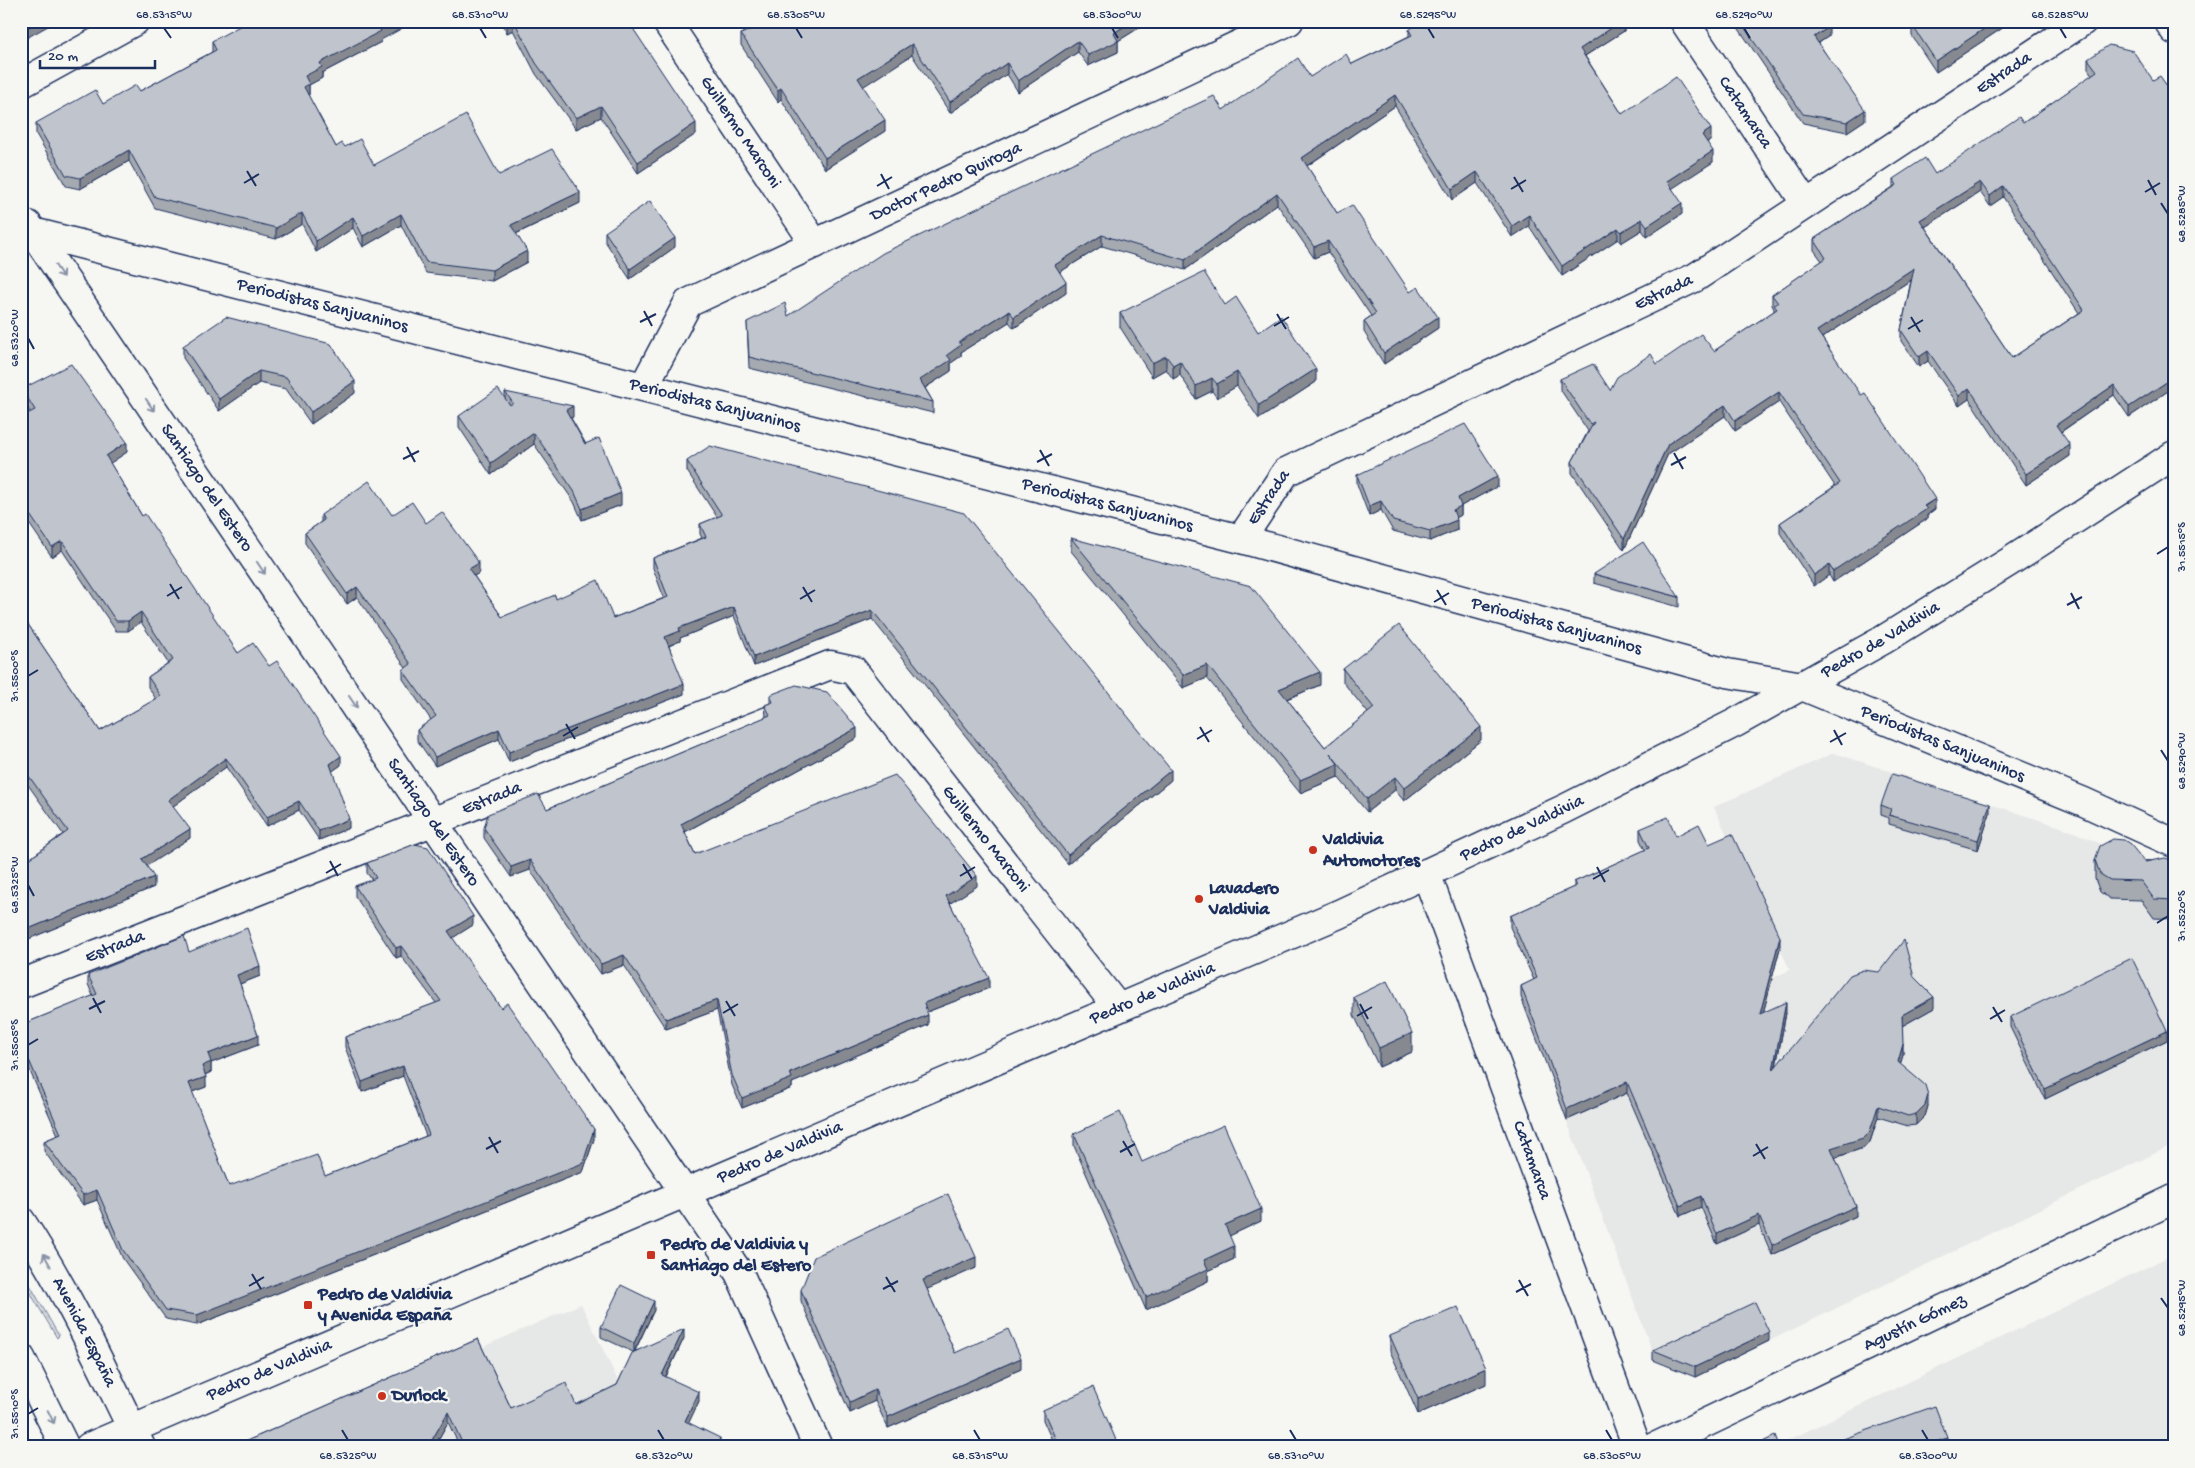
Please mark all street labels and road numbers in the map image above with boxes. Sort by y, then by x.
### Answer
street label: Estrada [1972,47,2037,99]
street label: Guillermo Marconi [695,72,785,193]
street label: Catamarca [1713,72,1777,153]
street label: Doctor Pedro Quiroga [866,137,1026,227]
street label: Estrada [1631,269,1697,315]
street label: Periodistas Sanjuaninos [234,274,412,338]
street label: Periodistas Sanjuaninos [626,373,804,437]
street label: Santiago del Estero [156,420,257,556]
street label: Estrada [1243,465,1295,529]
street label: Periodistas Sanjuaninos [1019,473,1197,537]
street label: Periodistas Sanjuaninos [1468,592,1645,660]
street label: Pedro de Valdivia [1816,596,1944,684]
street label: Periodistas Sanjuaninos [1856,700,2029,787]
street label: Santiago del Estero [382,754,484,891]
street label: Estrada [459,777,525,820]
street label: Guillermo Marconi [937,781,1034,897]
street label: Pedro de Valdivia [1456,790,1588,867]
street label: Estrada [82,925,149,968]
street label: Pedro de Valdivia [1086,957,1219,1030]
street label: Pedro de Valdivia [713,1116,847,1189]
street label: Catamarca [1508,1118,1556,1203]
street label: Avenida España [47,1274,121,1391]
street label: Agustín Gómez [1860,1289,1970,1356]
street label: Pedro de Valdivia [203,1334,336,1406]

